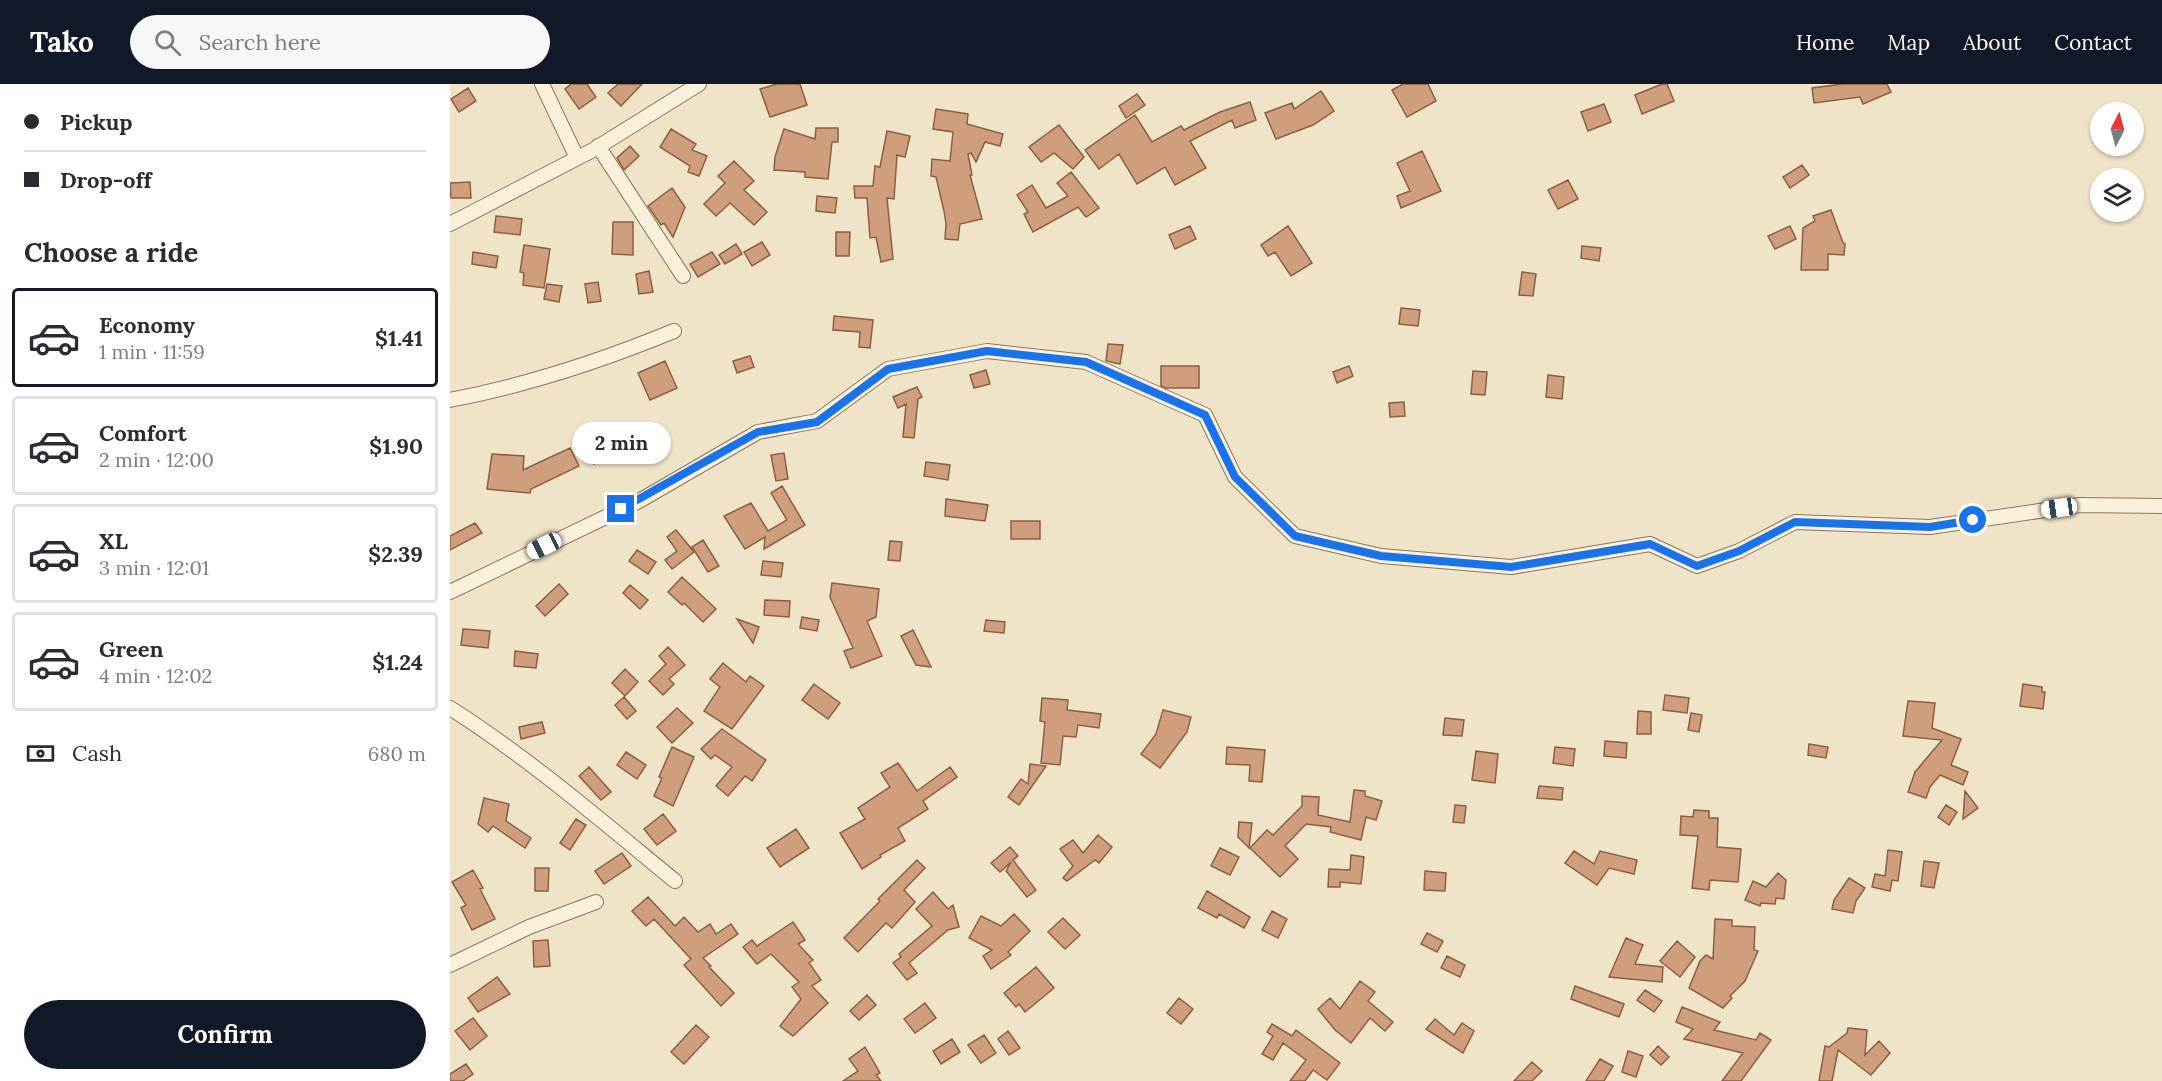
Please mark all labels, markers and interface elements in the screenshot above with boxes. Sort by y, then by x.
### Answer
search box [130,15,550,69]
text: Tako [30,24,94,60]
icon: search [151,26,184,59]
text: Search here [199,28,321,56]
text: Home [1796,29,1854,56]
text: Map [1887,29,1930,56]
text: About [1963,29,2021,56]
text: Contact [2054,29,2132,56]
north arrow [2090,102,2144,156]
map controls [2090,102,2144,222]
text: Pickup [60,108,133,136]
text: Drop-off [60,166,152,194]
button: layers [2090,168,2144,222]
text: Choose a ride [24,235,198,269]
icon: car [27,311,81,365]
text: Economy [99,311,195,339]
text: $1.41 [375,324,423,352]
text: 1 min · 11:59 [99,339,205,364]
icon: car [27,419,81,473]
text: Comfort [99,419,187,447]
callout: 2 min [572,422,670,464]
text: 2 min [595,430,648,455]
text: $1.90 [369,432,423,460]
text: 2 min · 12:00 [99,447,214,472]
route end [607,495,634,522]
car [2040,497,2078,519]
route start [1959,506,1986,533]
icon: car [27,527,81,581]
text: XL [99,527,128,555]
car [524,530,564,562]
text: $2.39 [368,540,423,568]
text: 3 min · 12:01 [99,555,209,580]
icon: car [27,635,81,689]
text: Green [99,635,164,663]
text: $1.24 [372,648,423,676]
text: 4 min · 12:02 [99,663,212,688]
icon: cash [24,737,57,770]
text: Cash [72,739,122,767]
text: 680 m [368,741,426,766]
button: Confirm [24,1000,426,1069]

